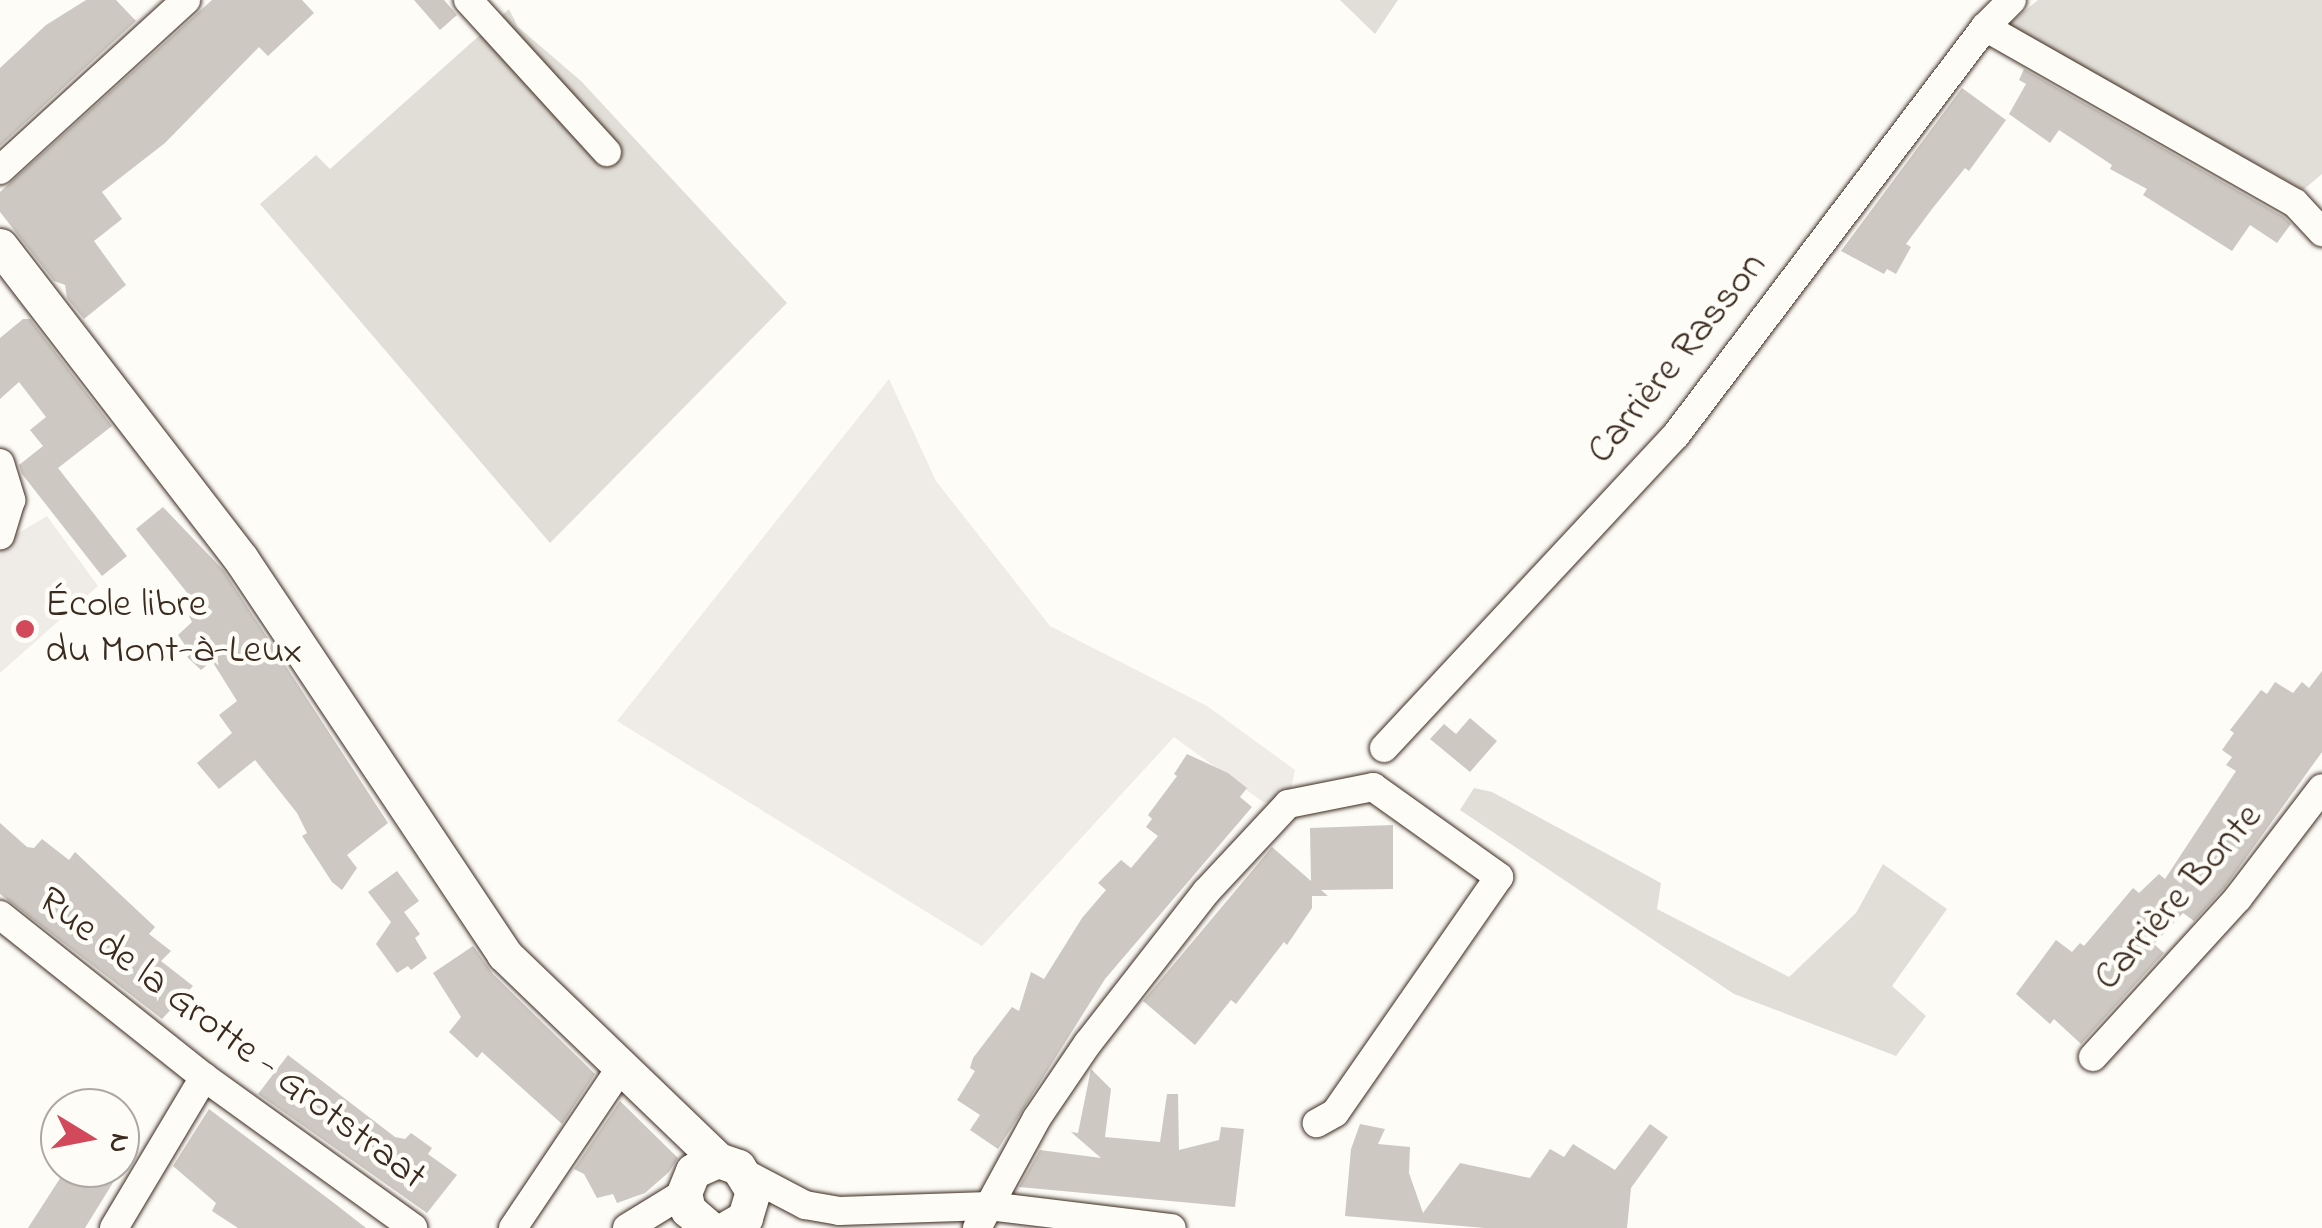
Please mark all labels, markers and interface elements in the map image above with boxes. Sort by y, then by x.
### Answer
street label: Carrière Rasson [1578,243,1778,475]
place label: École libre du Mont-à-Leux [45,582,302,676]
marker: École libre du Mont-à-Leux [14,618,36,640]
street label: Carrière Bonte [2085,794,2273,1002]
street label: Rue de la Grotte - Grotstraat [27,878,435,1202]
north arrow [40,1088,140,1188]
text: N [96,1130,140,1156]

